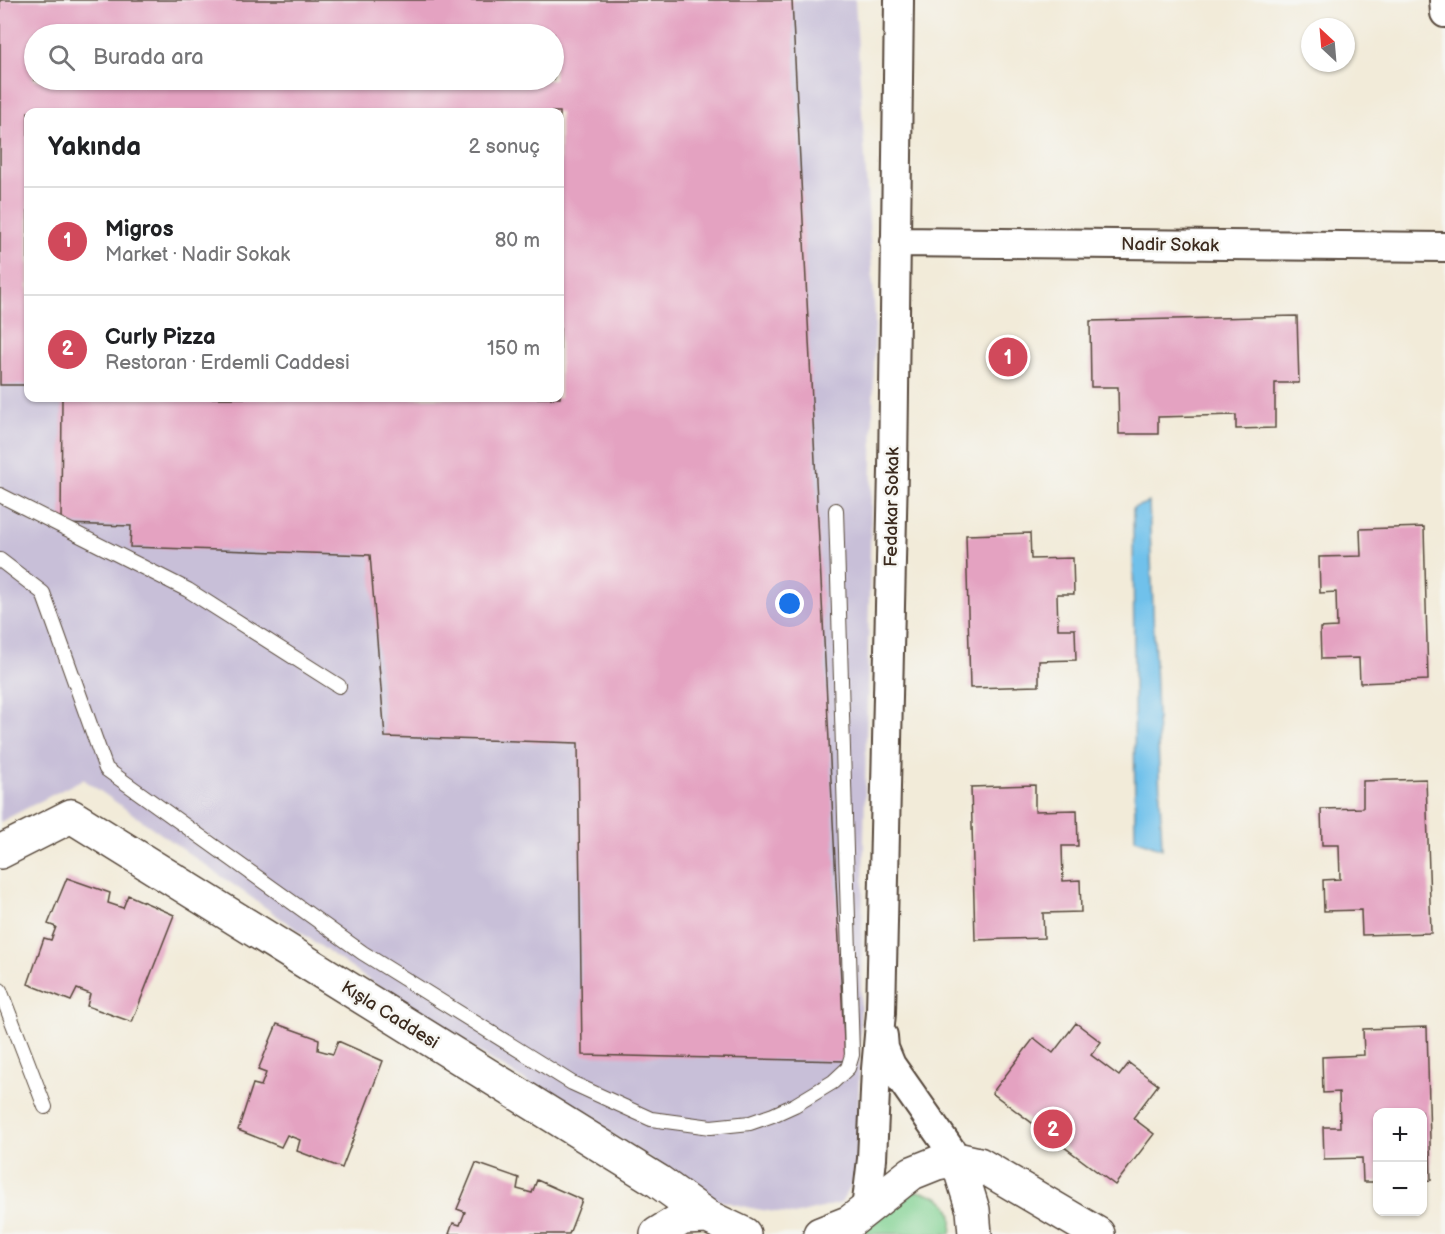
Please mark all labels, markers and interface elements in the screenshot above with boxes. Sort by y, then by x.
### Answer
north arrow [1301,18,1355,72]
search box [24,24,564,90]
icon: search [45,41,78,74]
text: Burada ara [93,44,204,71]
text: Yakında [48,132,141,163]
text: 2 sonuç [469,135,540,159]
text: Migros [105,216,174,243]
text: 1 [63,229,72,253]
text: 80 m [495,229,540,253]
street label: Nadir Sokak [1121,234,1219,256]
text: Market · Nadir Sokak [105,243,290,267]
text: Curly Pizza [105,324,216,351]
pin: 1 [988,334,1028,380]
text: 2 [62,337,73,361]
text: 150 m [487,337,540,361]
text: Restoran · Erdemli Caddesi [105,351,350,375]
street label: Fedakar Sokak [880,447,904,567]
your location [775,589,804,618]
street label: Kışla Caddesi [337,977,443,1053]
pin: 2 [1034,1106,1072,1152]
map controls [1373,1108,1427,1216]
button: + [1373,1108,1427,1162]
button: − [1373,1162,1427,1216]

